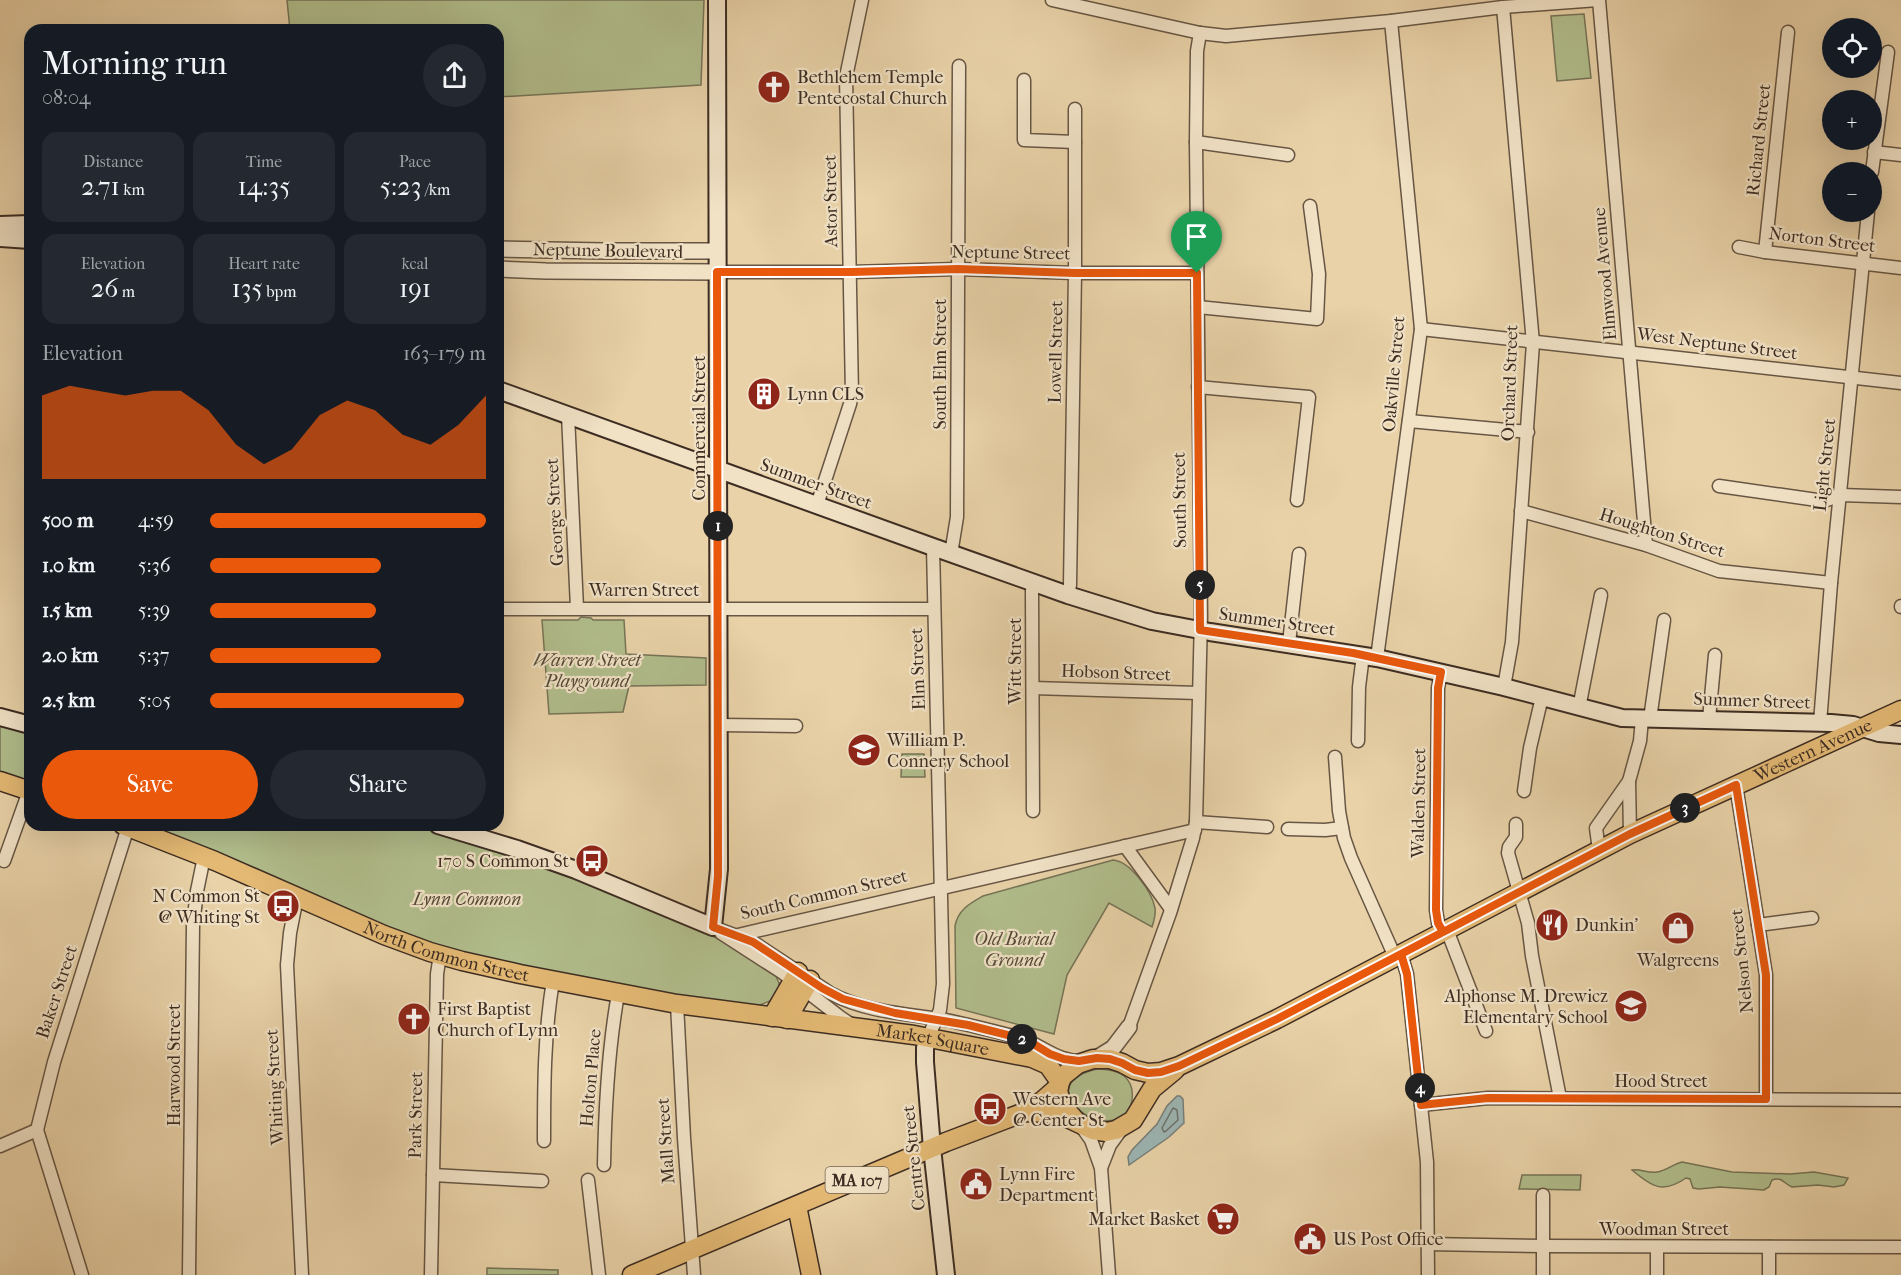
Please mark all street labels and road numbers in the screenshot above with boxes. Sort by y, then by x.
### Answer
street label: Richard Street [1743,82,1775,197]
street label: Astor Street [820,154,842,249]
street label: Elmwood Avenue [1589,206,1621,341]
street label: Norton Street [1767,223,1877,257]
street label: Neptune Boulevard [533,239,684,263]
street label: Neptune Street [951,241,1071,265]
street label: South Elm Street [930,298,951,430]
street label: Lowell Street [1045,300,1067,404]
street label: Oakville Street [1378,315,1410,433]
street label: Orchard Street [1497,324,1523,442]
street label: West Neptune Street [1635,324,1799,364]
street label: Commercial Street [689,355,710,501]
street label: Light Street [1810,417,1840,513]
street label: South Street [1169,451,1191,548]
street label: Summer Street [757,454,875,514]
street label: George Street [542,457,568,567]
street label: Houghton Street [1597,504,1728,562]
street label: Warren Street [588,580,700,601]
street label: Summer Street [1218,603,1337,641]
street label: Witt Street [1005,617,1026,705]
street label: Elm Street [906,627,930,710]
street label: Hobson Street [1061,661,1172,685]
street label: Summer Street [1693,688,1811,714]
street label: Western Avenue [1750,714,1875,787]
street label: Walden Street [1408,747,1430,859]
street label: South Common Street [739,865,910,924]
street label: Nelson Street [1726,907,1758,1014]
street label: North Common Street [360,917,532,986]
street label: Baker Street [32,942,82,1041]
street label: Harwood Street [164,1003,185,1126]
street label: Market Square [875,1020,991,1060]
street label: Whiting Street [261,1028,289,1147]
street label: Holton Place [576,1028,606,1128]
street label: Park Street [405,1071,427,1159]
street label: Hood Street [1614,1071,1708,1092]
street label: Mall Street [652,1097,679,1185]
street label: Centre Street [898,1104,930,1212]
road number: MA 107 [826,1167,888,1193]
street label: Woodman Street [1598,1219,1729,1240]

